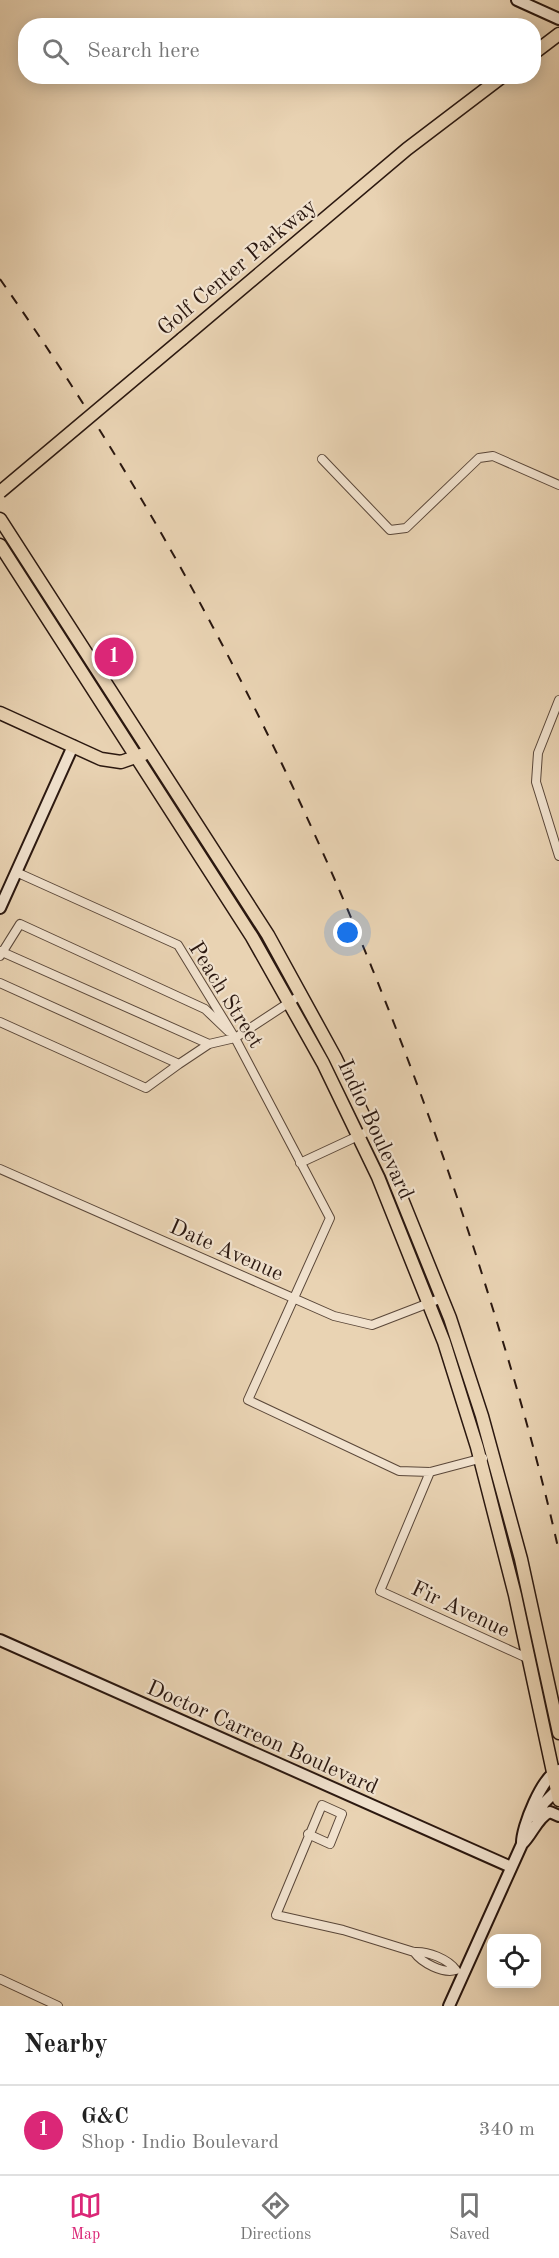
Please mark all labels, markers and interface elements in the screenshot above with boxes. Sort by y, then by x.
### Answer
search box [18,18,541,84]
icon: search [39,35,72,68]
text: Search here [87,40,200,62]
street label: Golf Center Parkway [154,195,321,340]
pin: 1 [94,634,134,680]
your location [333,918,362,947]
street label: Peach Street [184,938,267,1052]
street label: Indio Boulevard [333,1057,417,1203]
street label: Date Avenue [166,1216,286,1286]
street label: Fir Avenue [408,1577,513,1642]
street label: Doctor Carreon Boulevard [143,1677,381,1799]
map controls [487,1934,541,1988]
button: locate [487,1934,541,1988]
text: Nearby [24,2032,108,2058]
text: G&C [81,2106,129,2128]
text: 1 [38,2120,49,2140]
text: 340 m [479,2120,535,2140]
text: Shop · Indio Boulevard [81,2133,279,2153]
tab: Map [69,2189,102,2245]
tab: Directions [240,2189,311,2245]
tab: Saved [449,2189,490,2245]

